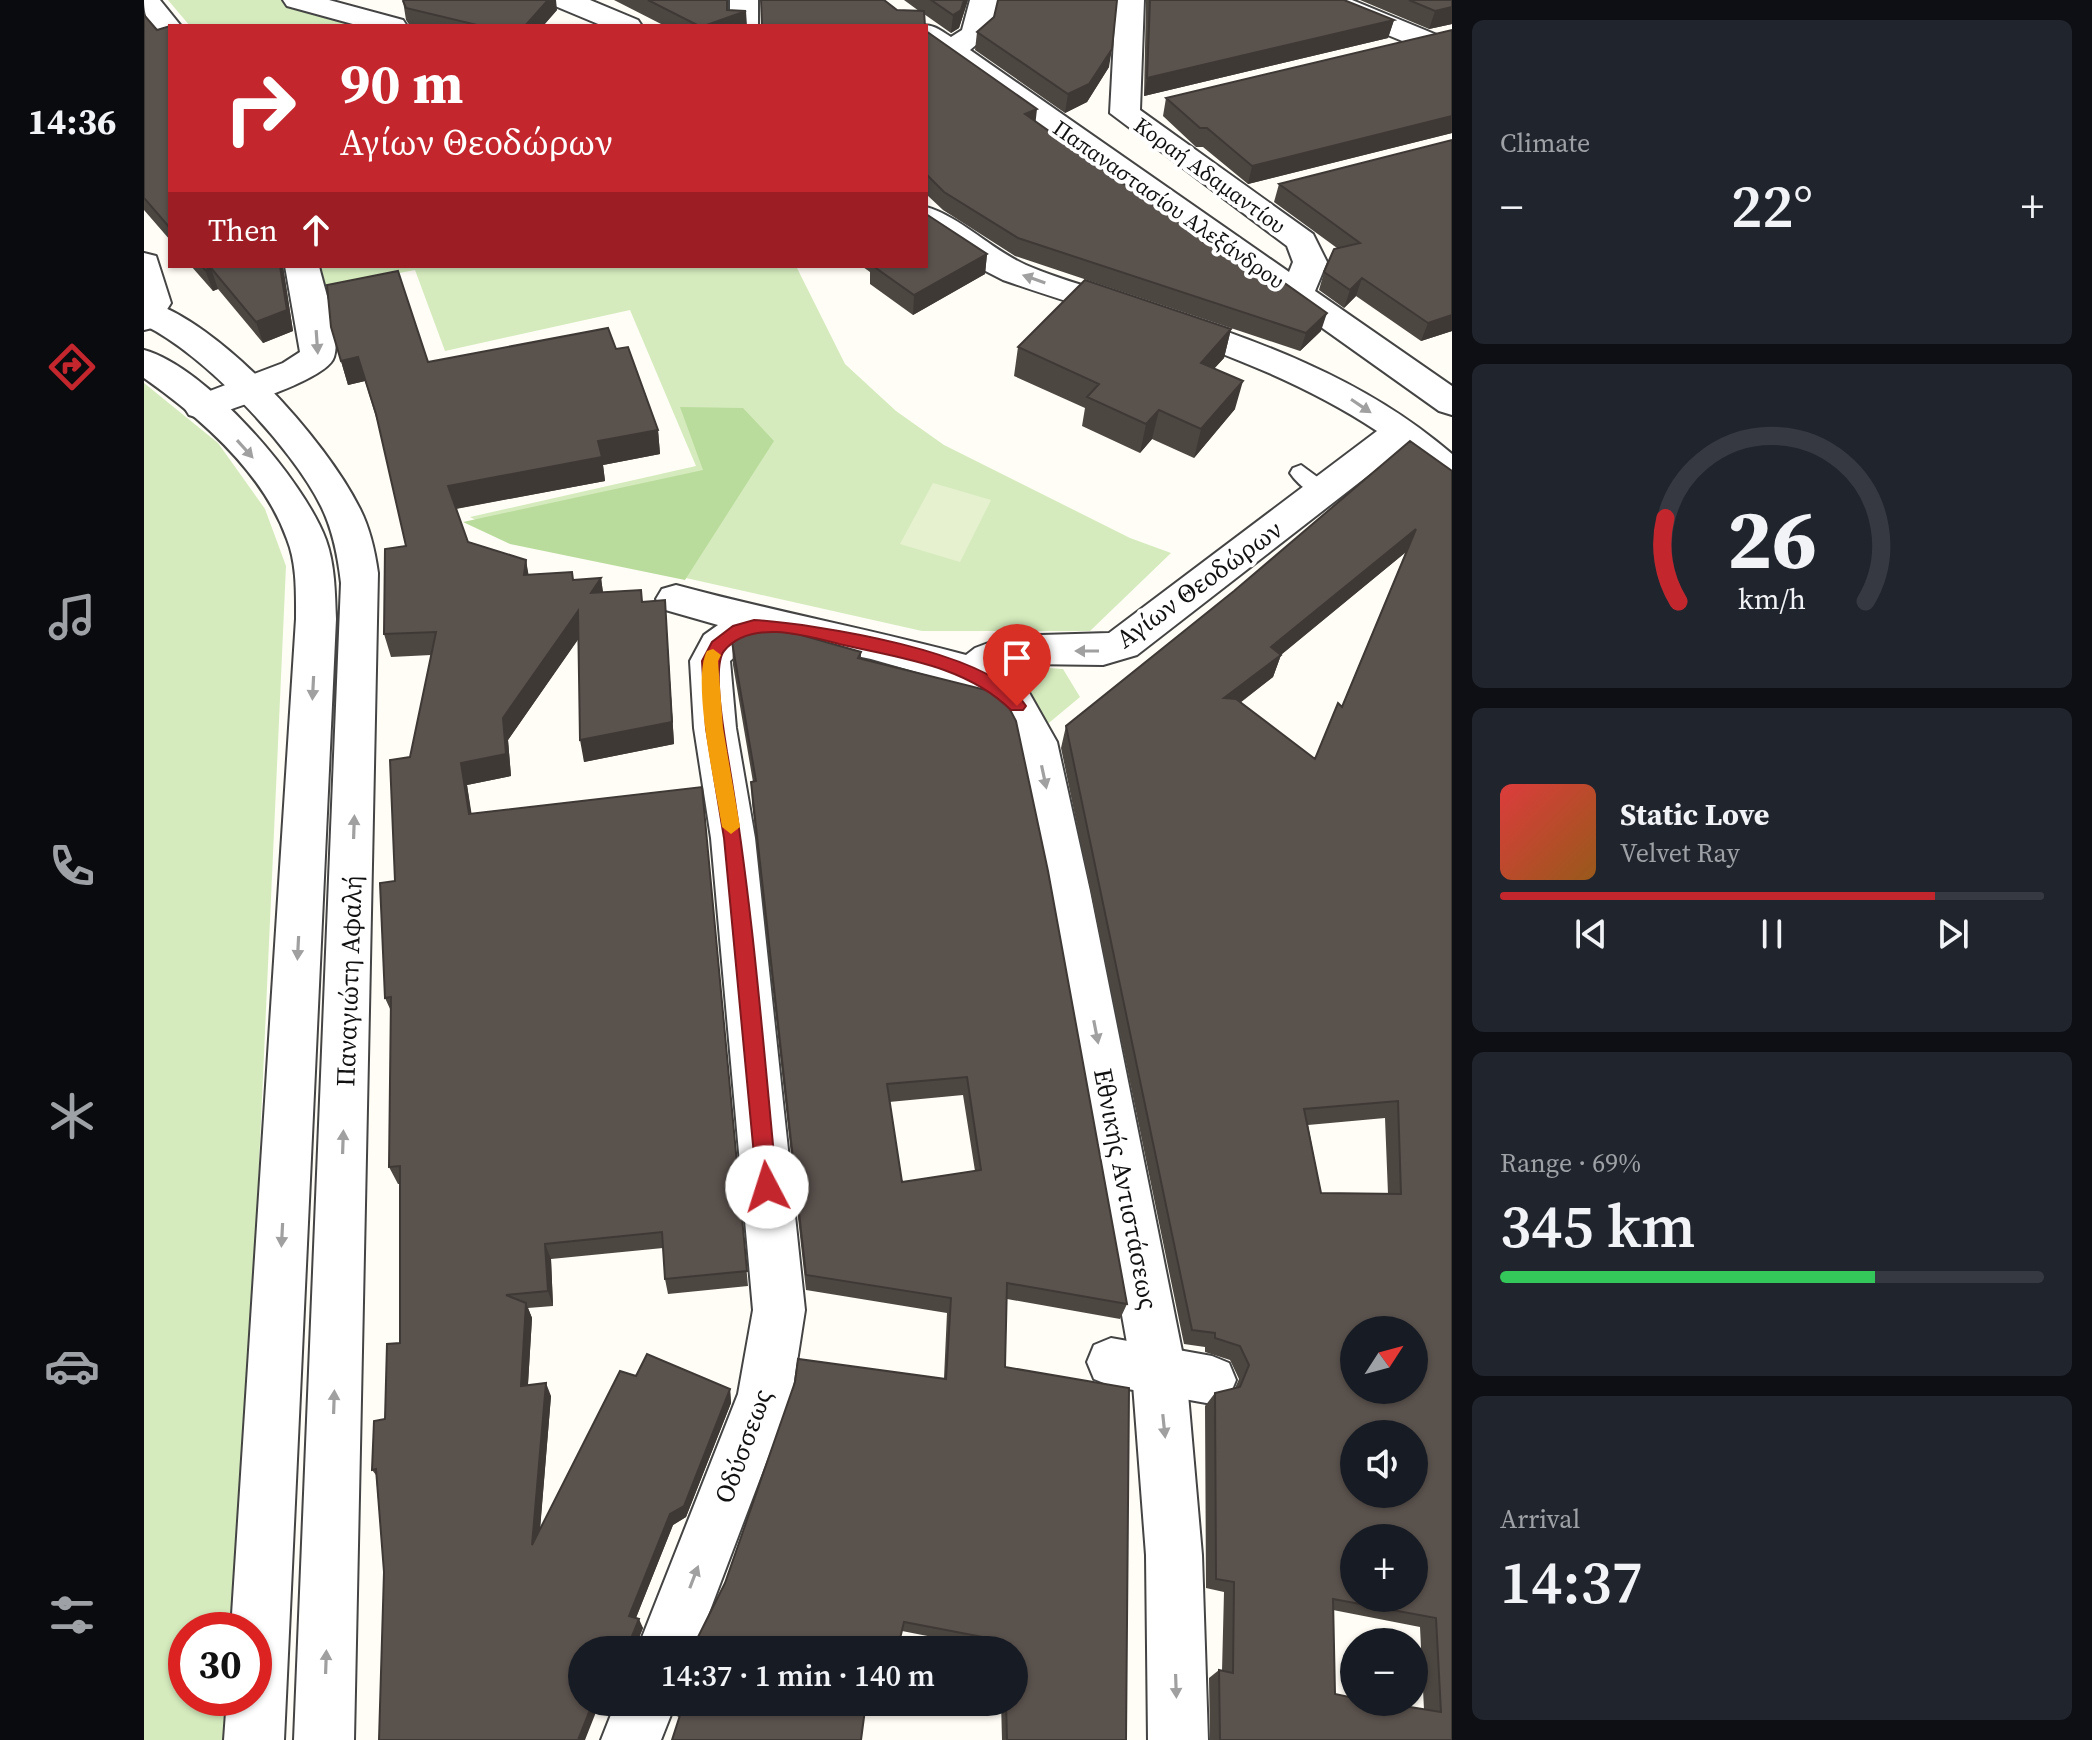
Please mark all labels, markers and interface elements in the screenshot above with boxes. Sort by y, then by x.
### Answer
text: 90 m [340,45,463,122]
icon: right [208,56,312,160]
text: 14:36 [28,97,116,146]
street label: Κοραή Αδαμαντίου [1128,110,1292,240]
street label: Παπαναστασίου Αλεξάνδρου [1047,113,1291,295]
text: Αγίων Θεοδώρων [340,118,613,167]
text: Climate [1500,125,1590,161]
text: 22° [1731,165,1813,247]
text: − [1500,176,1523,237]
text: + [2021,176,2044,237]
icon: ahead [294,208,338,252]
text: Then [208,210,278,251]
one-way arrow [1022,273,1046,285]
one-way arrow [311,330,324,355]
icon: directions [44,339,100,395]
one-way arrow [1350,398,1372,413]
one-way arrow [235,439,253,458]
text: 26 [1727,482,1817,596]
street label: Αγίων Θεοδώρων [1109,512,1289,656]
text: km/h [1738,579,1806,619]
icon: music [44,589,100,645]
pin [983,624,1051,706]
icon: arrive [995,636,1039,680]
one-way arrow [1074,645,1099,657]
one-way arrow [306,676,319,701]
one-way arrow [1038,765,1051,790]
text: Static Love [1620,794,1769,835]
one-way arrow [348,814,361,839]
text: Velvet Ray [1620,835,1740,871]
icon: phone [44,838,100,894]
street label: Παναγιώτη Αφαλή [327,875,371,1087]
icon: previous [1569,912,1613,956]
icon: pause [1750,912,1794,956]
icon: next [1931,912,1975,956]
one-way arrow [291,936,304,961]
one-way arrow [1090,1020,1103,1045]
street label: Εθνικής Αντιστάσεως [1085,1065,1167,1313]
icon: climate [44,1088,100,1144]
one-way arrow [337,1129,350,1154]
position arrow [725,1145,809,1229]
text: Range · 69% [1500,1145,1641,1181]
text: 345 km [1500,1185,1696,1267]
one-way arrow [275,1223,288,1248]
north arrow [1340,1316,1428,1404]
map controls [1340,1316,1428,1716]
icon: car [44,1338,100,1394]
street label: Οδύσσεως [706,1384,780,1508]
one-way arrow [328,1389,341,1414]
one-way arrow [1157,1414,1170,1439]
button: sound [1340,1420,1428,1508]
text: Arrival [1500,1501,1580,1537]
button: + [1340,1524,1428,1612]
text: 14:37 [1500,1541,1643,1623]
one-way arrow [688,1565,701,1589]
icon: filters [44,1587,100,1643]
speed limit sign: 30 [168,1612,272,1716]
button: − [1340,1628,1428,1716]
one-way arrow [320,1649,333,1674]
text: 14:37 · 1 min · 140 m [661,1655,935,1696]
one-way arrow [1170,1674,1182,1699]

